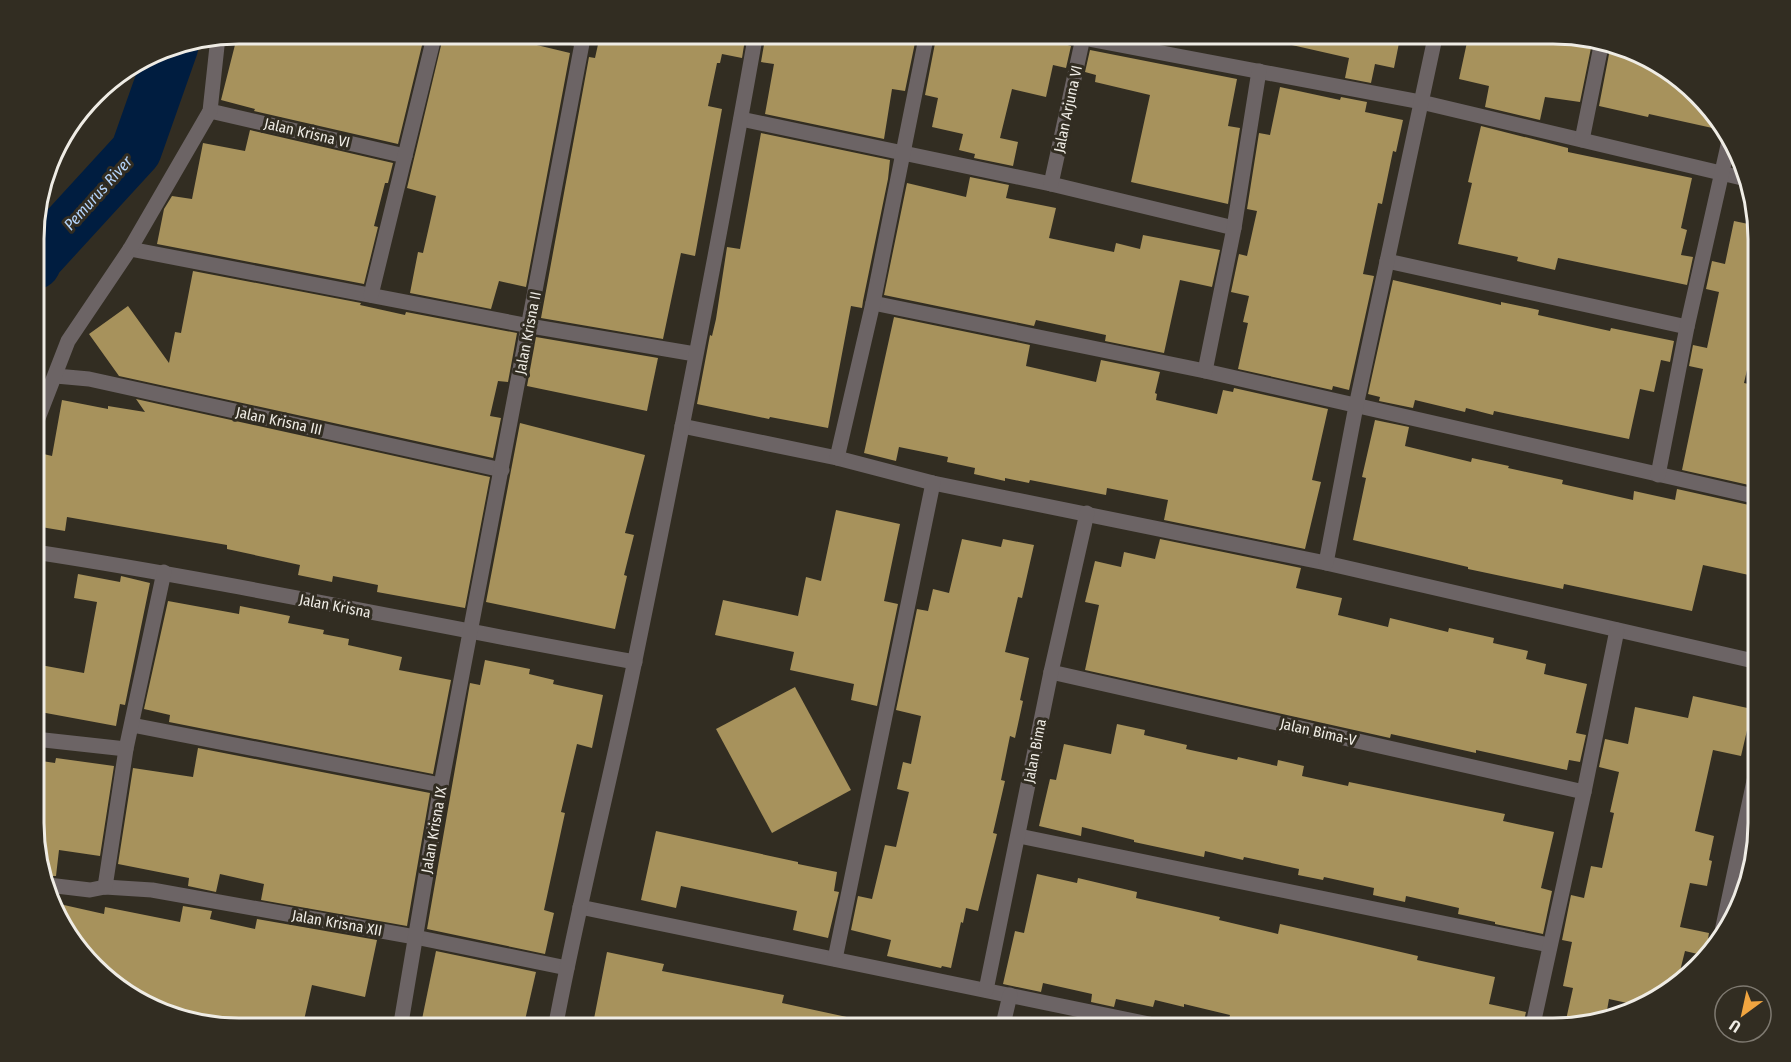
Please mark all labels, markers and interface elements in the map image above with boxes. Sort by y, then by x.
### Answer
street label: Jalan Arjuna VI [1050,64,1086,154]
street label: Jalan Krisna VI [262,114,352,152]
water label: Pemurus River [60,152,136,234]
street label: Jalan Krisna II [511,290,545,376]
street label: Jalan Krisna III [234,403,324,439]
street label: Jalan Krisna [298,590,372,622]
street label: Jalan Bima-V [1278,715,1358,750]
street label: Jalan Bima [1020,717,1050,785]
street label: Jalan Krisna IX [418,785,451,875]
street label: Jalan Krisna XII [290,906,384,940]
north arrow [1713,984,1773,1044]
text: U [1726,1016,1744,1037]

